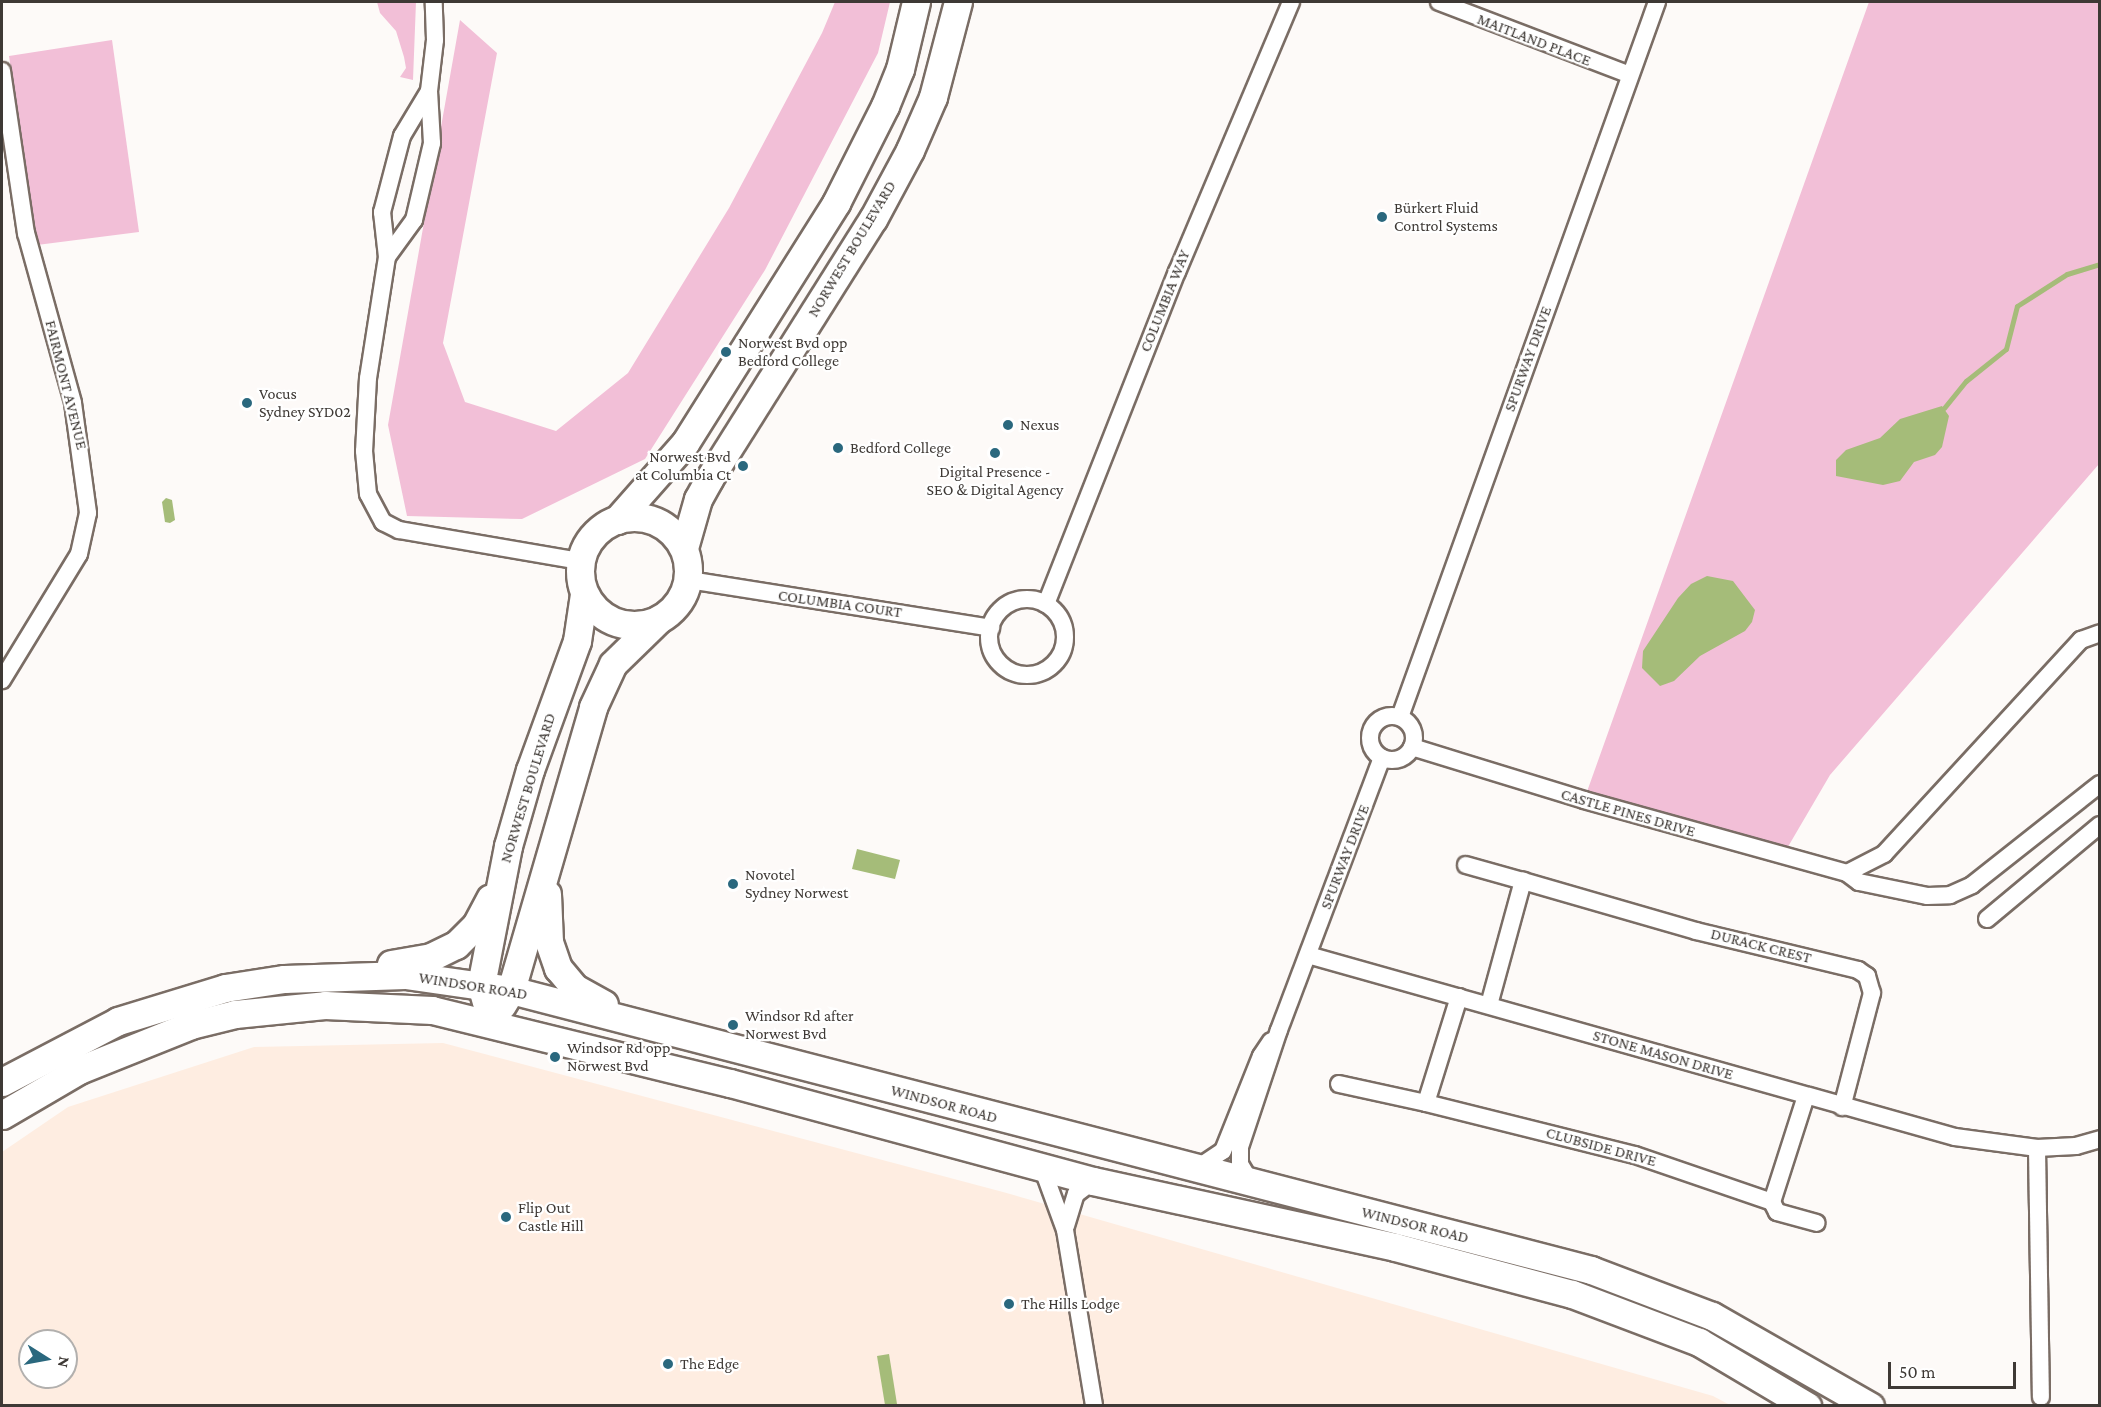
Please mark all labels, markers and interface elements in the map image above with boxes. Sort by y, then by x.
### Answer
street label: MAITLAND PLACE [1474,9,1594,71]
street label: NORWEST BOULEVARD [804,177,900,321]
place label: Bürkert Fluid Control Systems [1394,198,1498,236]
marker: Bürkert Fluid Control Systems [1375,210,1389,224]
street label: COLUMBIA WAY [1136,247,1194,355]
street label: SPURWAY DRIVE [1500,304,1556,414]
street label: FAIRMONT AVENUE [41,318,91,452]
place label: Norwest Bvd opp Bedford College [738,333,847,371]
marker: Norwest Bvd opp Bedford College [719,345,733,359]
place label: Vocus Sydney SYD02 [259,384,351,422]
marker: Vocus Sydney SYD02 [240,396,254,410]
place label: Nexus [1020,415,1059,435]
marker: Nexus [1001,418,1015,432]
place label: Bedford College [850,438,951,458]
marker: Bedford College [831,441,845,455]
marker: Digital Presence - SEO & Digital Agency [988,446,1002,460]
place label: Norwest Bvd at Columbia Ct [635,447,731,485]
marker: Norwest Bvd at Columbia Ct [736,459,750,473]
place label: Digital Presence - SEO & Digital Agency [927,462,1063,500]
street label: COLUMBIA COURT [777,586,903,622]
street label: NORWEST BOULEVARD [496,711,560,865]
street label: CASTLE PINES DRIVE [1559,785,1697,841]
street label: SPURWAY DRIVE [1316,802,1374,912]
place label: Novotel Sydney Norwest [745,865,848,903]
marker: Novotel Sydney Norwest [726,877,740,891]
street label: DURACK CREST [1709,924,1813,968]
street label: WINDSOR ROAD [417,968,529,1004]
place label: Windsor Rd after Norwest Bvd [745,1006,854,1044]
marker: Windsor Rd after Norwest Bvd [726,1018,740,1032]
street label: STONE MASON DRIVE [1591,1026,1735,1084]
place label: Windsor Rd opp Norwest Bvd [567,1038,670,1076]
marker: Windsor Rd opp Norwest Bvd [548,1050,562,1064]
street label: WINDSOR ROAD [888,1081,1000,1127]
street label: CLUBSIDE DRIVE [1544,1123,1658,1171]
place label: Flip Out Castle Hill [518,1198,584,1236]
street label: WINDSOR ROAD [1359,1202,1471,1248]
marker: Flip Out Castle Hill [499,1210,513,1224]
place label: The Hills Lodge [1021,1294,1120,1314]
marker: The Hills Lodge [1002,1297,1016,1311]
north arrow [18,1329,78,1389]
scale bar [1891,1350,2018,1388]
place label: The Edge [680,1354,739,1374]
text: N [55,1355,74,1369]
marker: The Edge [661,1357,675,1371]
text: 50 m [1899,1362,1936,1382]

